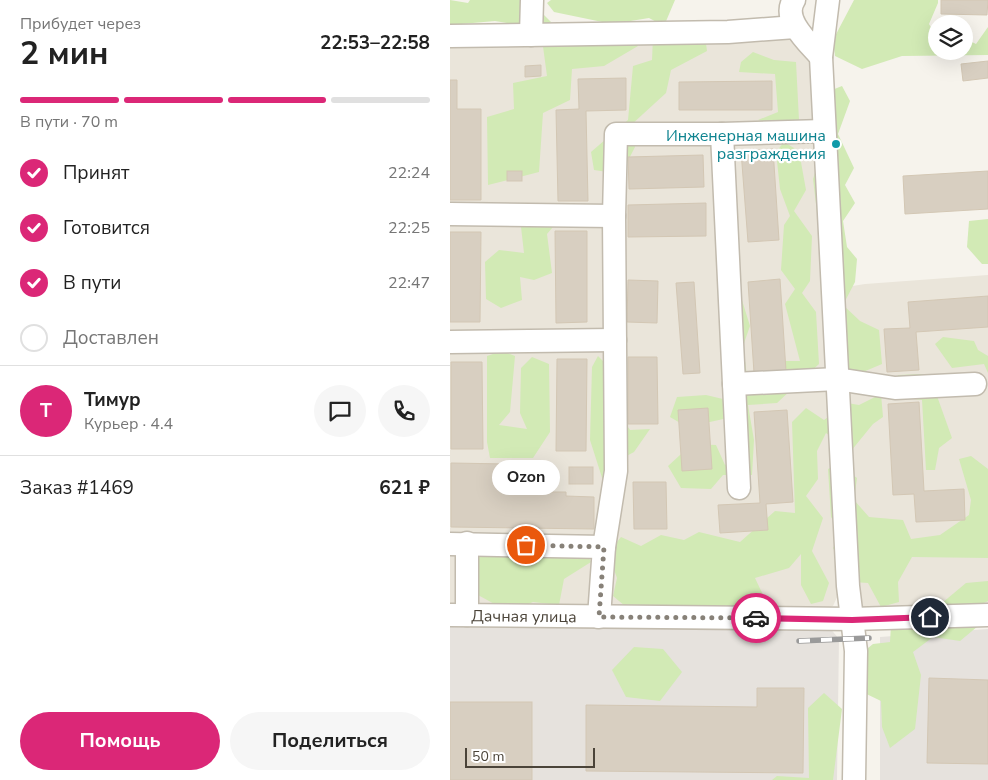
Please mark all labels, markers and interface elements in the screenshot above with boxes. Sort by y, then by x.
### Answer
text: Прибудет через [20,13,141,35]
map controls [928,15,973,60]
button: layers [928,15,973,60]
text: 22:53–22:58 [320,30,430,56]
text: 2 мин [20,32,109,75]
text: В пути · 70 m [20,111,118,133]
place label: Инженерная машина разграждения [666,125,826,165]
marker: Инженерная машина разграждения [830,138,842,150]
icon: check [20,159,48,187]
text: Принят [63,160,130,186]
text: 22:24 [388,162,430,184]
icon: check [20,214,48,242]
text: Готовится [63,215,150,241]
text: 22:25 [388,217,430,239]
icon: check [20,269,48,297]
text: В пути [63,270,121,296]
text: 22:47 [388,272,430,294]
text: Доставлен [63,325,159,351]
button: chat [314,385,366,437]
button: phone [378,385,430,437]
text: Тимур [84,387,141,413]
text: Т [40,398,52,424]
text: Курьер · 4.4 [84,413,173,435]
callout: Ozon [492,460,560,495]
text: Ozon [507,466,545,488]
text: Заказ #1469 [20,475,134,501]
text: 621 ₽ [379,475,430,501]
pin [505,524,547,566]
icon: bag [512,531,540,559]
courier [731,593,781,643]
pin [909,596,951,638]
icon: home [916,603,944,631]
icon: car [742,604,770,632]
street label: Дачная улица [471,605,577,628]
button: Помощь [20,712,220,770]
button: Поделиться [230,712,430,770]
scale bar [465,745,595,768]
text: 50 m [472,747,504,766]

